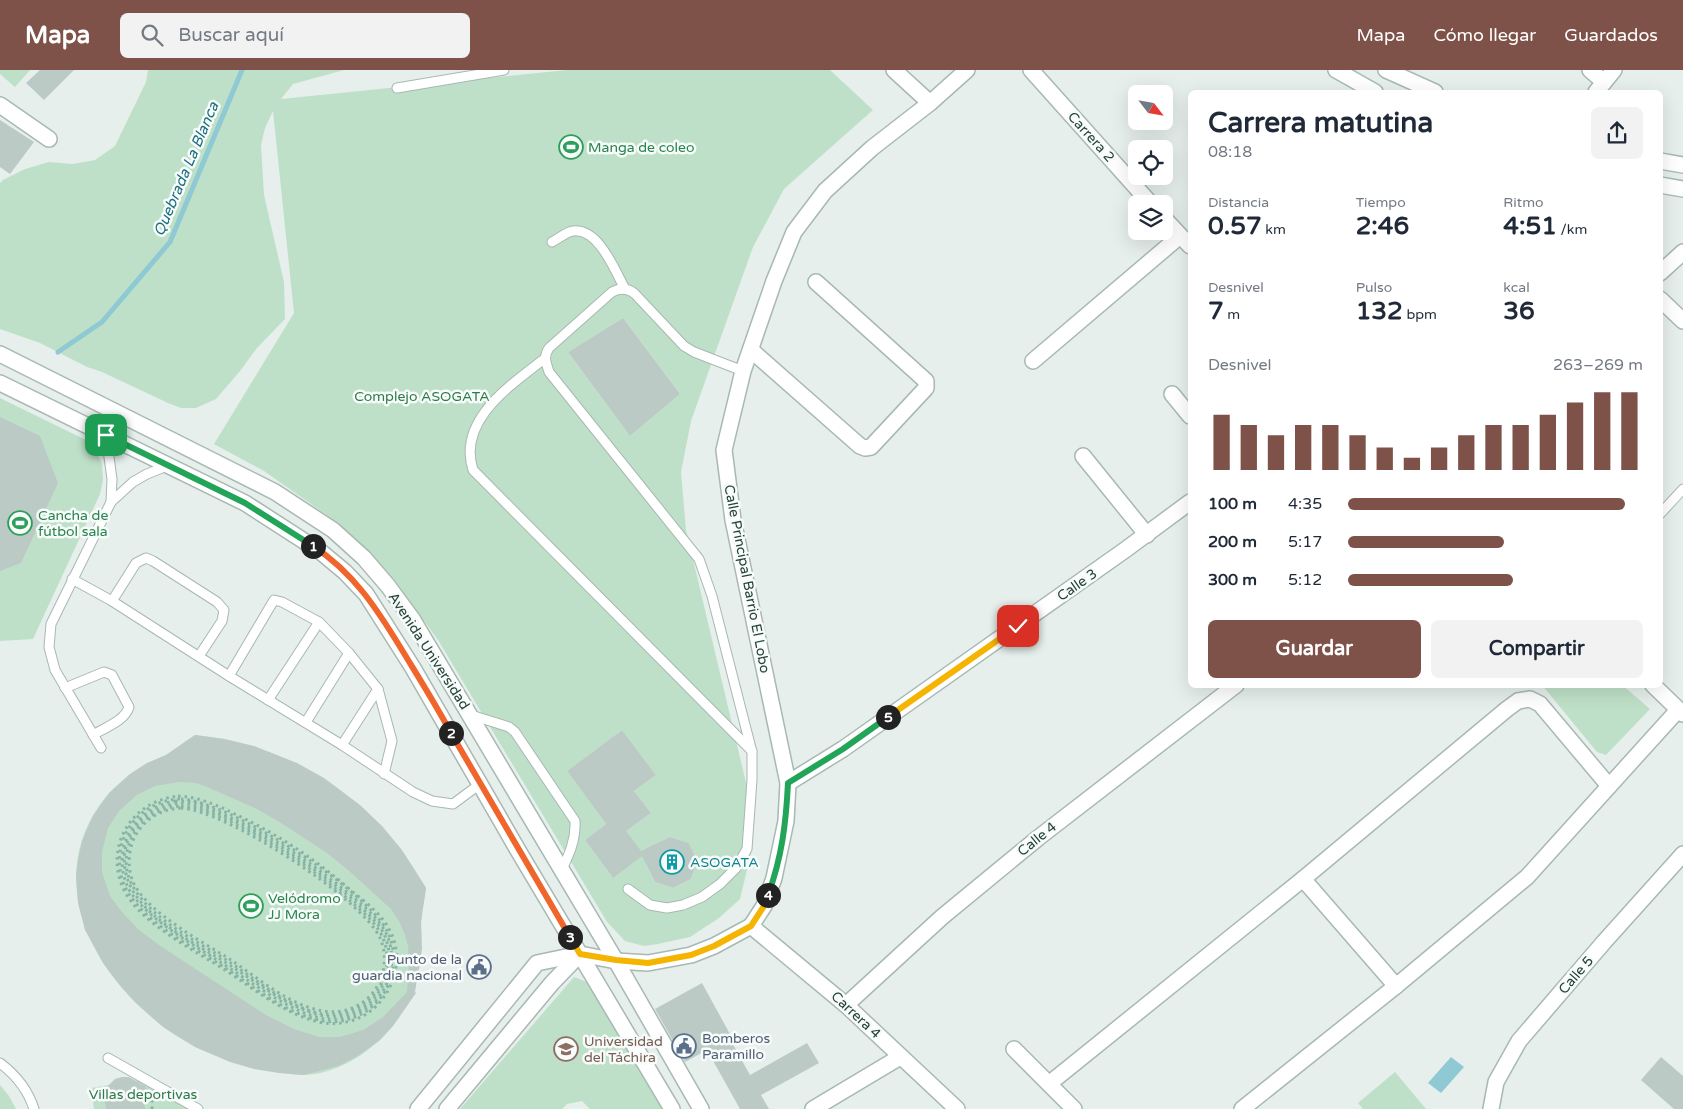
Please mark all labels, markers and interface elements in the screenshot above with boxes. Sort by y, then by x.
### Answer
search box [120,13,470,58]
text: Mapa [25,21,90,50]
icon: search [138,21,166,49]
text: Buscar aquí [178,24,284,46]
text: Mapa [1356,24,1405,46]
text: Cómo llegar [1433,24,1536,46]
text: Guardados [1564,24,1658,46]
north arrow [1128,85,1172,130]
map controls [1128,85,1173,240]
water label: Quebrada La Blanca [150,99,223,239]
text: Carrera matutina [1208,106,1433,140]
button: share [1591,107,1643,159]
street label: Carrera 2 [1064,108,1118,166]
sports icon: Manga de coleo [558,134,584,160]
place label: Manga de coleo [588,139,695,156]
button: locate [1128,140,1173,185]
text: 08:18 [1208,142,1252,162]
text: Distancia [1208,194,1269,211]
text: Tiempo [1356,194,1406,211]
text: Ritmo [1503,194,1544,211]
button: layers [1128,195,1173,240]
text: 0.57 [1208,211,1262,241]
text: 2:46 [1356,211,1409,241]
text: 4:51 [1503,211,1557,241]
text: km [1262,221,1286,238]
text: /km [1557,221,1587,238]
text: Desnivel [1208,279,1264,296]
text: Pulso [1356,279,1392,296]
text: kcal [1503,279,1530,296]
text: 7 [1208,296,1224,326]
text: 132 [1356,296,1403,326]
text: 36 [1503,296,1535,326]
text: m [1224,306,1240,323]
text: bpm [1403,306,1437,323]
text: Desnivel [1208,355,1272,375]
text: 263–269 m [1553,355,1643,375]
park label: Complejo ASOGATA [354,388,490,405]
pin [85,414,127,456]
icon: arrive [92,421,120,449]
street label: Calle Principal Barrio El Lobo [720,483,774,675]
text: 100 m [1208,494,1257,514]
text: 4:35 [1288,494,1322,514]
place label: Cancha de fútbol sala [38,507,108,540]
sports icon: Cancha de fútbol sala [7,510,33,536]
text: 200 m [1208,532,1257,552]
text: 5:17 [1288,532,1322,552]
pin: 1 [300,534,326,558]
text: 1 [309,538,318,555]
street label: Calle 3 [1054,565,1100,605]
text: 300 m [1208,570,1257,590]
text: 5:12 [1288,570,1322,590]
street label: Avenida Universidad [385,589,473,713]
pin [997,605,1039,647]
icon: check [1004,612,1032,640]
button: Guardar [1208,620,1421,678]
button: Compartir [1431,620,1643,678]
pin: 5 [876,704,900,730]
text: 5 [884,709,893,726]
pin: 2 [438,720,464,746]
text: 2 [447,725,456,742]
street label: Calle 4 [1014,818,1060,860]
building icon: ASOGATA [659,849,685,875]
place label: ASOGATA [690,854,759,871]
pin: 4 [756,882,780,908]
text: 4 [764,887,773,904]
place label: Velódromo JJ Mora [268,890,341,923]
sports icon: Velódromo JJ Mora [238,893,264,919]
pin: 3 [558,924,582,950]
text: 3 [566,929,575,946]
place label: Punto de la guardia nacional [352,951,462,984]
street label: Calle 5 [1555,952,1597,998]
public building icon: Punto de la guardia nacional [466,954,492,980]
street label: Carrera 4 [828,988,885,1042]
place label: Bomberos Paramillo [702,1030,770,1063]
place label: Universidad del Táchira [584,1033,663,1066]
public building icon: Bomberos Paramillo [671,1033,697,1059]
school or university icon: Universidad del Táchira [553,1036,579,1062]
park label: Villas deportivas [89,1086,198,1103]

